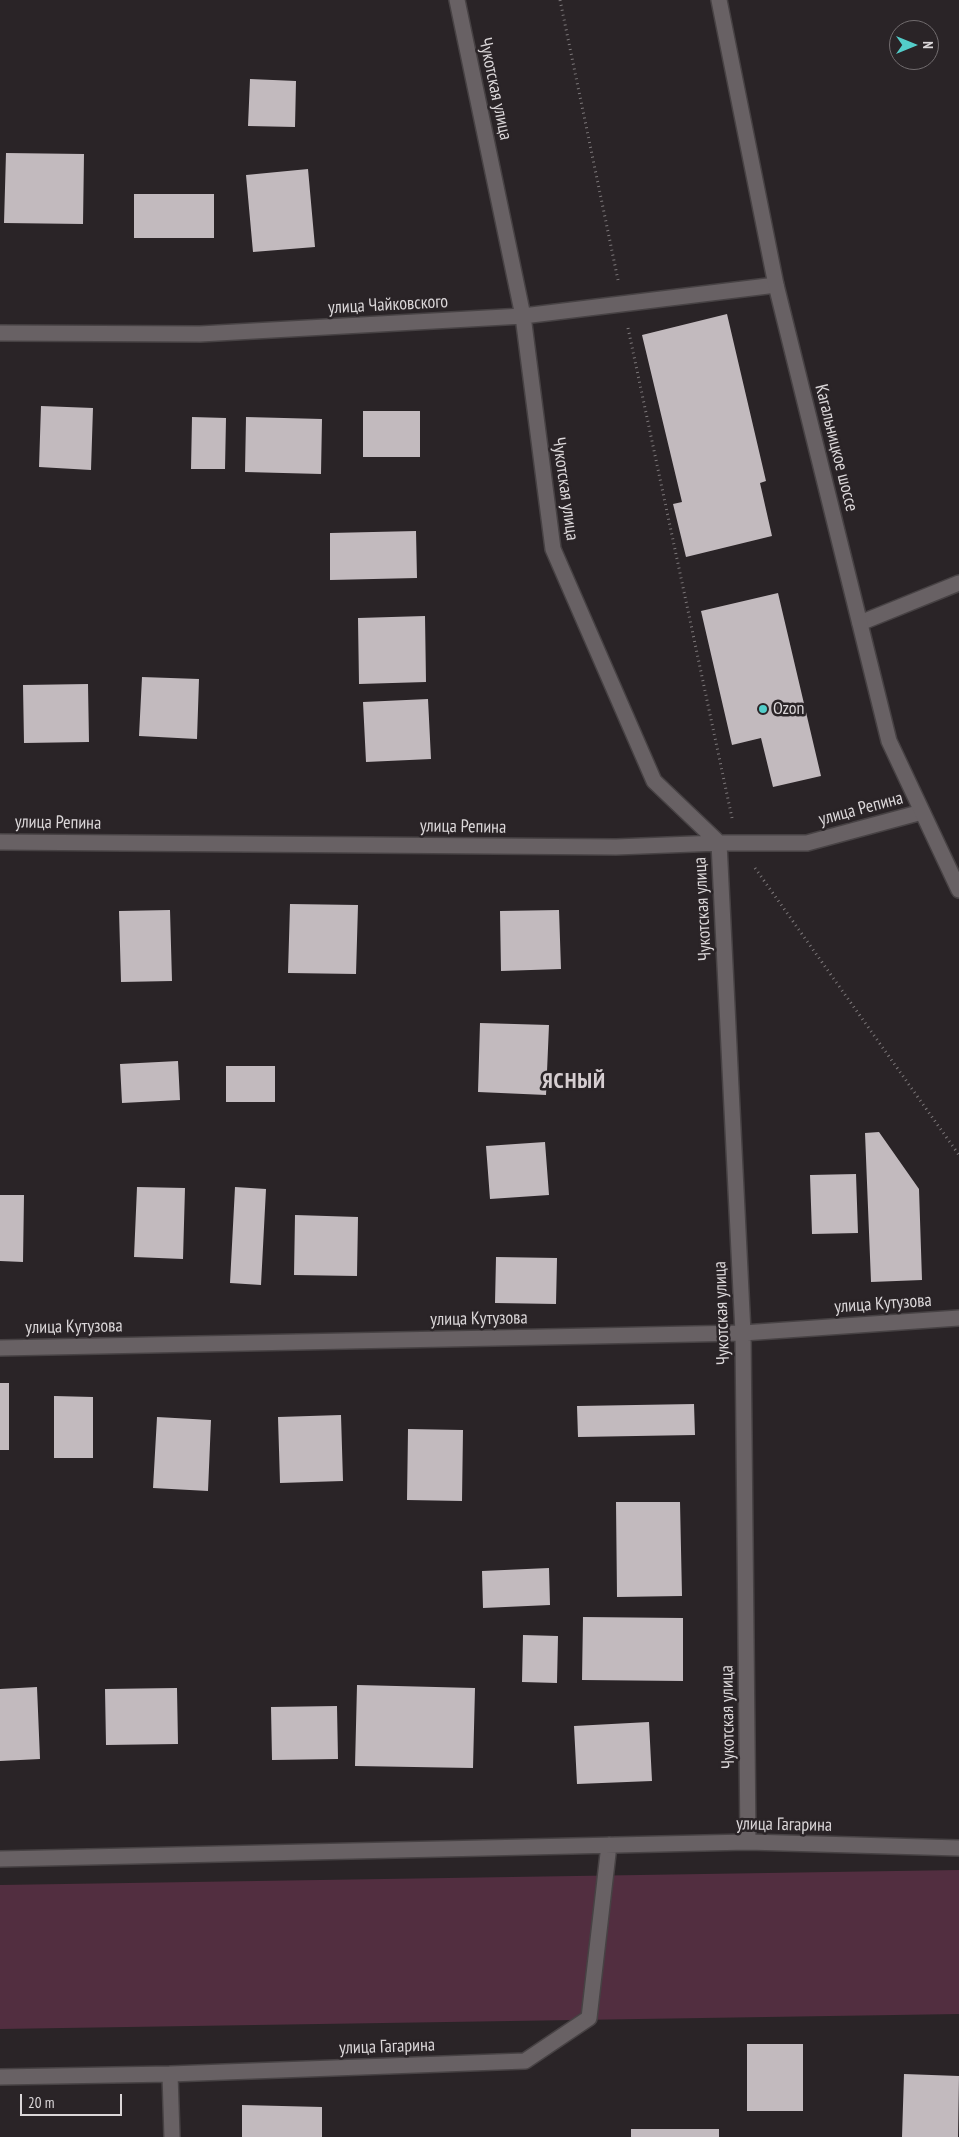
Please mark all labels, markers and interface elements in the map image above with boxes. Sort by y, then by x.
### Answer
north arrow [889,20,939,70]
street label: Чукотская улица [474,36,516,142]
text: N [919,41,937,49]
street label: улица Чайковского [327,291,449,319]
street label: Кагальницкое шоссе [810,382,862,514]
street label: Чукотская улица [547,436,583,542]
place label: Ozon [773,698,805,720]
marker: Ozon [757,703,769,715]
street label: улица Репина [816,787,906,831]
street label: улица Репина [15,811,101,835]
street label: улица Репина [420,815,506,839]
street label: Чукотская улица [690,857,716,961]
district label: ЯСНЫЙ [541,1069,607,1095]
street label: Чукотская улица [709,1261,735,1365]
street label: улица Кутузова [834,1290,932,1318]
street label: улица Кутузова [430,1307,528,1331]
street label: улица Кутузова [25,1315,123,1339]
street label: Чукотская улица [716,1665,740,1769]
street label: улица Гагарина [736,1813,832,1837]
street label: улица Гагарина [339,2035,435,2059]
scale bar [22,2084,125,2116]
text: 20 m [28,2093,54,2112]

